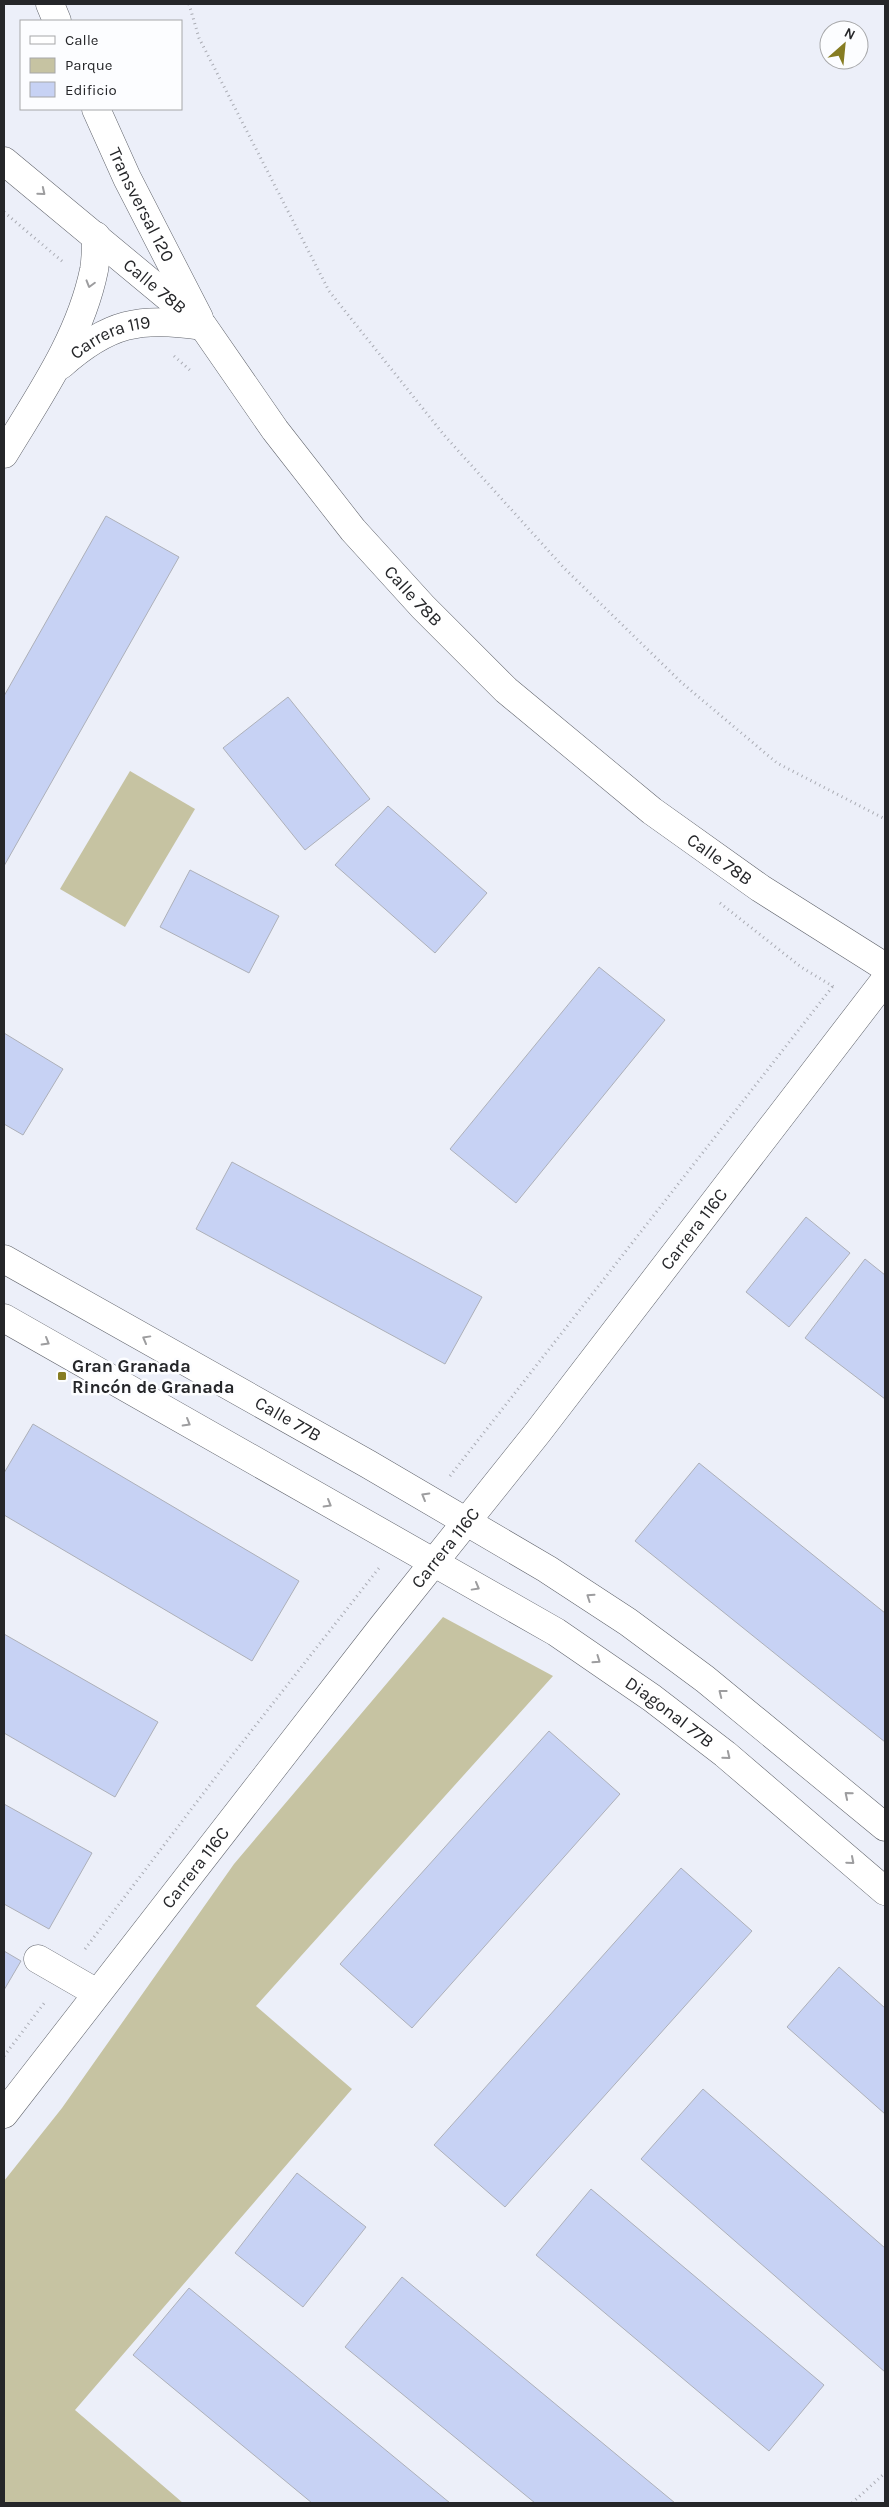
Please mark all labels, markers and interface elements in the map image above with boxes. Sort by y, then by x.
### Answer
legend [20,20,182,110]
north arrow [819,20,869,70]
text: N [841,24,858,44]
text: Calle [65,31,99,49]
text: Parque [65,56,113,74]
text: Edificio [65,81,117,99]
street label: Transversal 120 [104,144,179,266]
one-way arrow [36,186,45,195]
street label: Calle 78B [119,254,191,319]
one-way arrow [85,280,95,288]
street label: Carrera 119 [66,311,151,364]
street label: Calle 78B [380,561,447,631]
street label: Calle 78B [683,828,757,890]
street label: Carrera 116C [655,1184,732,1274]
one-way arrow [143,1335,152,1345]
one-way arrow [41,1336,50,1346]
place label: Gran Granada Rincón de Granada [72,1355,234,1398]
marker: Gran Granada Rincón de Granada [56,1370,68,1382]
street label: Calle 77B [251,1392,325,1446]
one-way arrow [182,1417,191,1427]
one-way arrow [421,1493,430,1503]
one-way arrow [323,1497,332,1507]
street label: Carrera 116C [407,1503,484,1593]
one-way arrow [471,1580,480,1590]
one-way arrow [587,1594,596,1604]
one-way arrow [591,1654,600,1663]
street label: Diagonal 77B [621,1672,718,1752]
one-way arrow [719,1690,728,1698]
one-way arrow [721,1751,730,1759]
one-way arrow [845,1793,854,1801]
street label: Carrera 116C [157,1822,234,1913]
one-way arrow [845,1856,854,1864]

